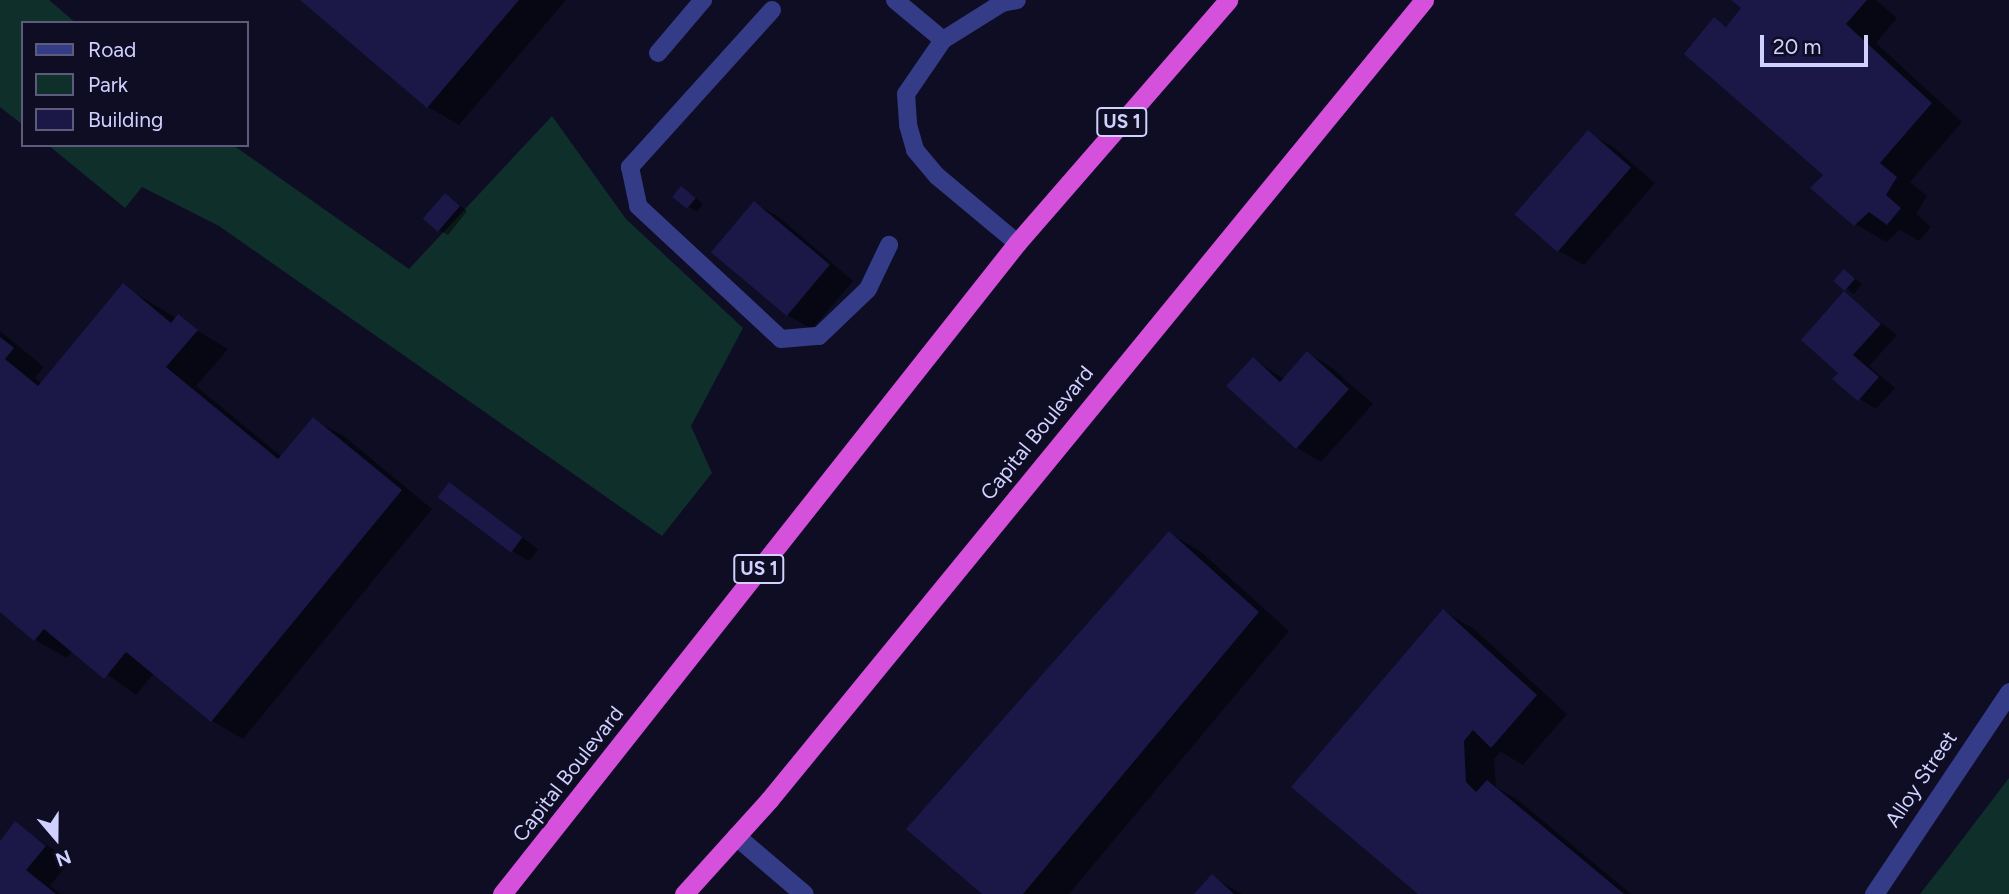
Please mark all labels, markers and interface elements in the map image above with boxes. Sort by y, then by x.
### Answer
legend [21,21,248,147]
scale bar [1764,21,1872,65]
text: 20 m [1773,34,1821,59]
text: Road [88,37,136,62]
text: Park [88,72,128,97]
road number: US 1 [1096,106,1148,138]
text: Building [88,107,163,132]
street label: Capital Boulevard [975,361,1099,505]
road number: US 1 [733,554,785,584]
street label: Capital Boulevard [507,701,629,847]
street label: Alloy Street [1880,726,1962,832]
north arrow [21,803,91,873]
text: N [53,845,74,872]

